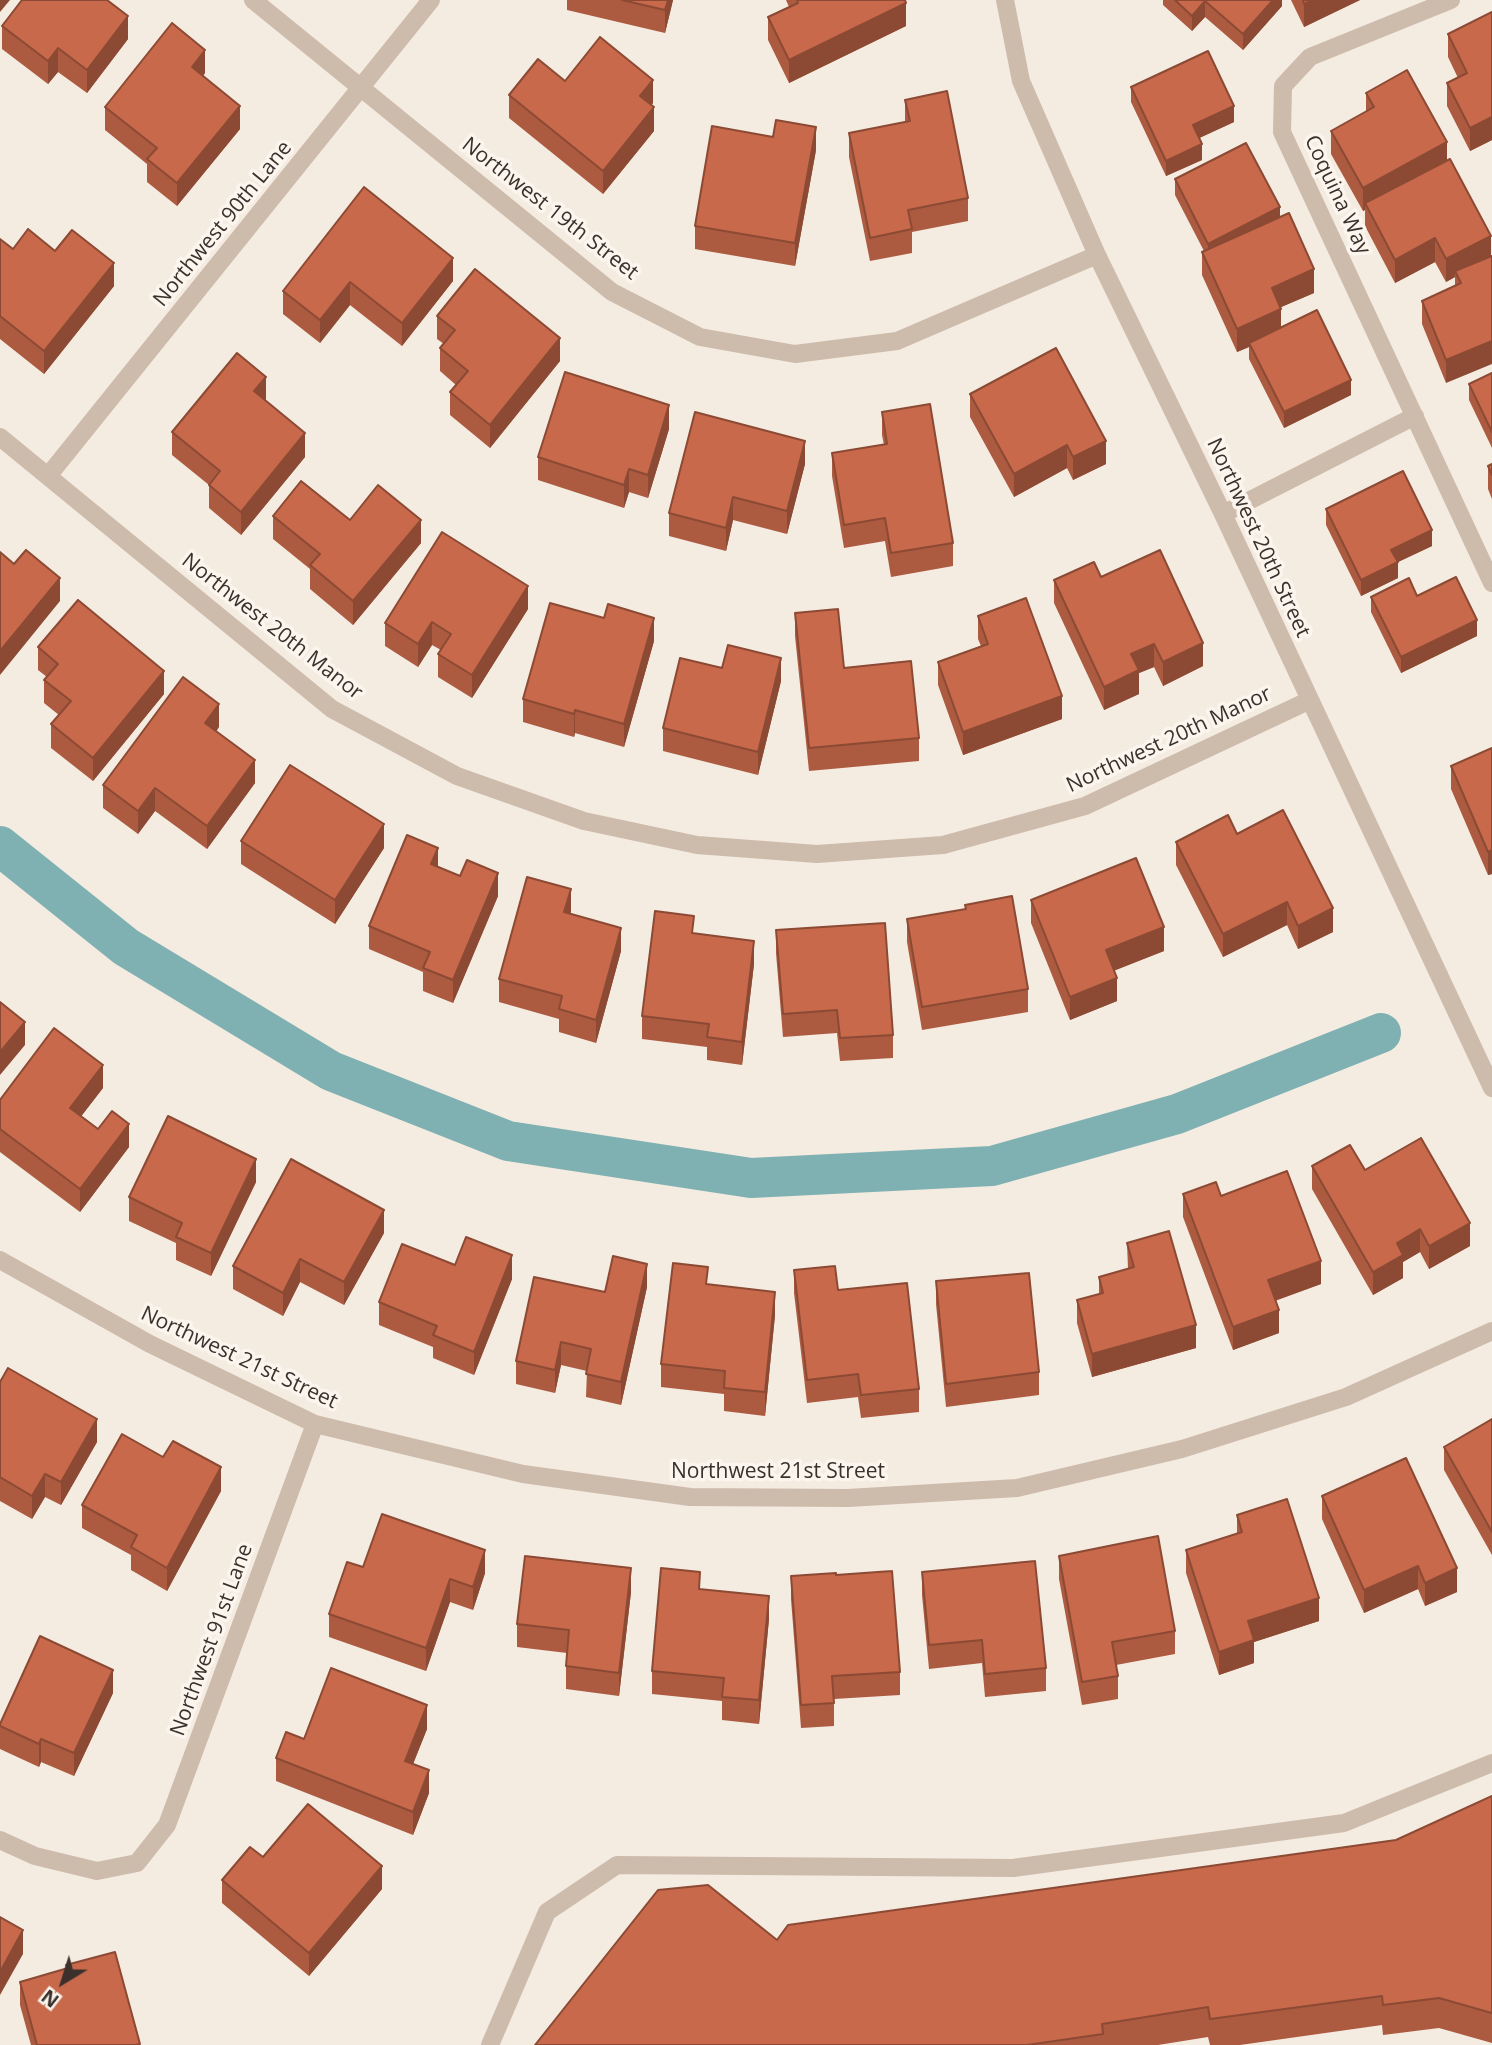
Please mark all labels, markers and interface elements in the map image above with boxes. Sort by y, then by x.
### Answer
street label: Coquina Way [1298,131,1376,259]
street label: Northwest 19th Street [457,132,643,286]
street label: Northwest 90th Lane [149,136,297,312]
street label: Northwest 20th Street [1201,434,1315,642]
street label: Northwest 20th Manor [176,548,368,706]
street label: Northwest 20th Manor [1063,681,1275,799]
street label: Northwest 21st Street [137,1301,341,1415]
street label: Northwest 21st Street [671,1459,885,1485]
street label: Northwest 91st Lane [166,1540,258,1740]
north arrow [28,1947,98,2017]
text: N [36,1984,64,2014]

